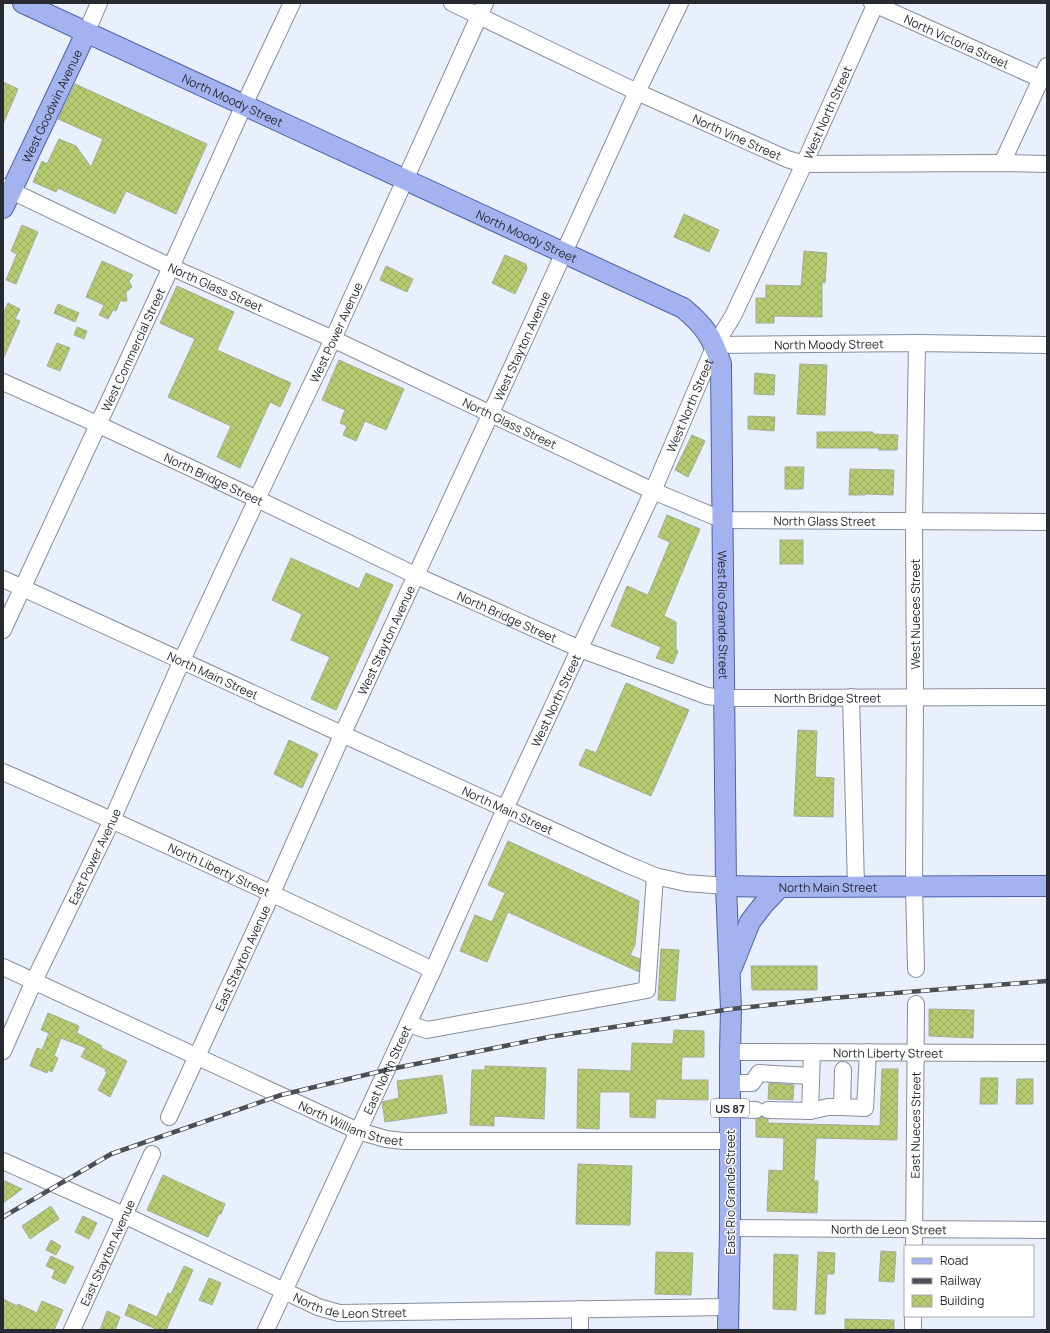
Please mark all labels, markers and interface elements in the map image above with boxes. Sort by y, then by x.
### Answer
street label: North Victoria Street [901,10,1012,72]
street label: West Goodwin Avenue [17,46,86,165]
street label: West North Street [799,63,855,162]
street label: North Moody Street [179,69,286,131]
street label: North Vine Street [690,109,784,164]
street label: North Moody Street [474,205,580,267]
street label: North Glass Street [166,258,266,315]
street label: West Power Avenue [305,279,366,385]
street label: West Commercial Street [97,285,169,414]
street label: West Stayton Avenue [489,288,554,403]
street label: North Moody Street [774,335,884,353]
street label: West North Street [662,356,717,455]
street label: North Glass Street [460,393,560,453]
street label: North Bridge Street [162,448,266,509]
street label: North Glass Street [773,512,876,529]
street label: West Rio Grande Street [714,550,733,680]
street label: West Nueces Street [907,558,924,669]
street label: West Stayton Avenue [353,583,419,698]
street label: North Bridge Street [455,587,560,646]
street label: North Main Street [165,647,262,703]
street label: West North Street [527,651,585,749]
street label: North Bridge Street [774,689,882,706]
street label: North Main Street [459,782,556,838]
street label: East Power Avenue [64,806,125,907]
street label: North Liberty Street [166,838,273,900]
street label: North Main Street [779,878,877,896]
street label: East Stayton Avenue [210,902,274,1014]
street label: East North Street [359,1022,415,1117]
street label: North Liberty Street [833,1044,943,1061]
street label: East Nueces Street [906,1071,924,1179]
street label: North William Street [296,1096,404,1149]
road number: US 87 [711,1099,749,1117]
street label: East Rio Grande Street [722,1129,739,1254]
street label: East Stayton Avenue [76,1197,139,1308]
street label: North de Leon Street [831,1220,947,1238]
legend [904,1245,1034,1317]
text: Road [940,1252,968,1269]
text: Railway [940,1272,982,1289]
street label: North de Leon Street [291,1288,407,1321]
text: Building [940,1292,984,1309]

